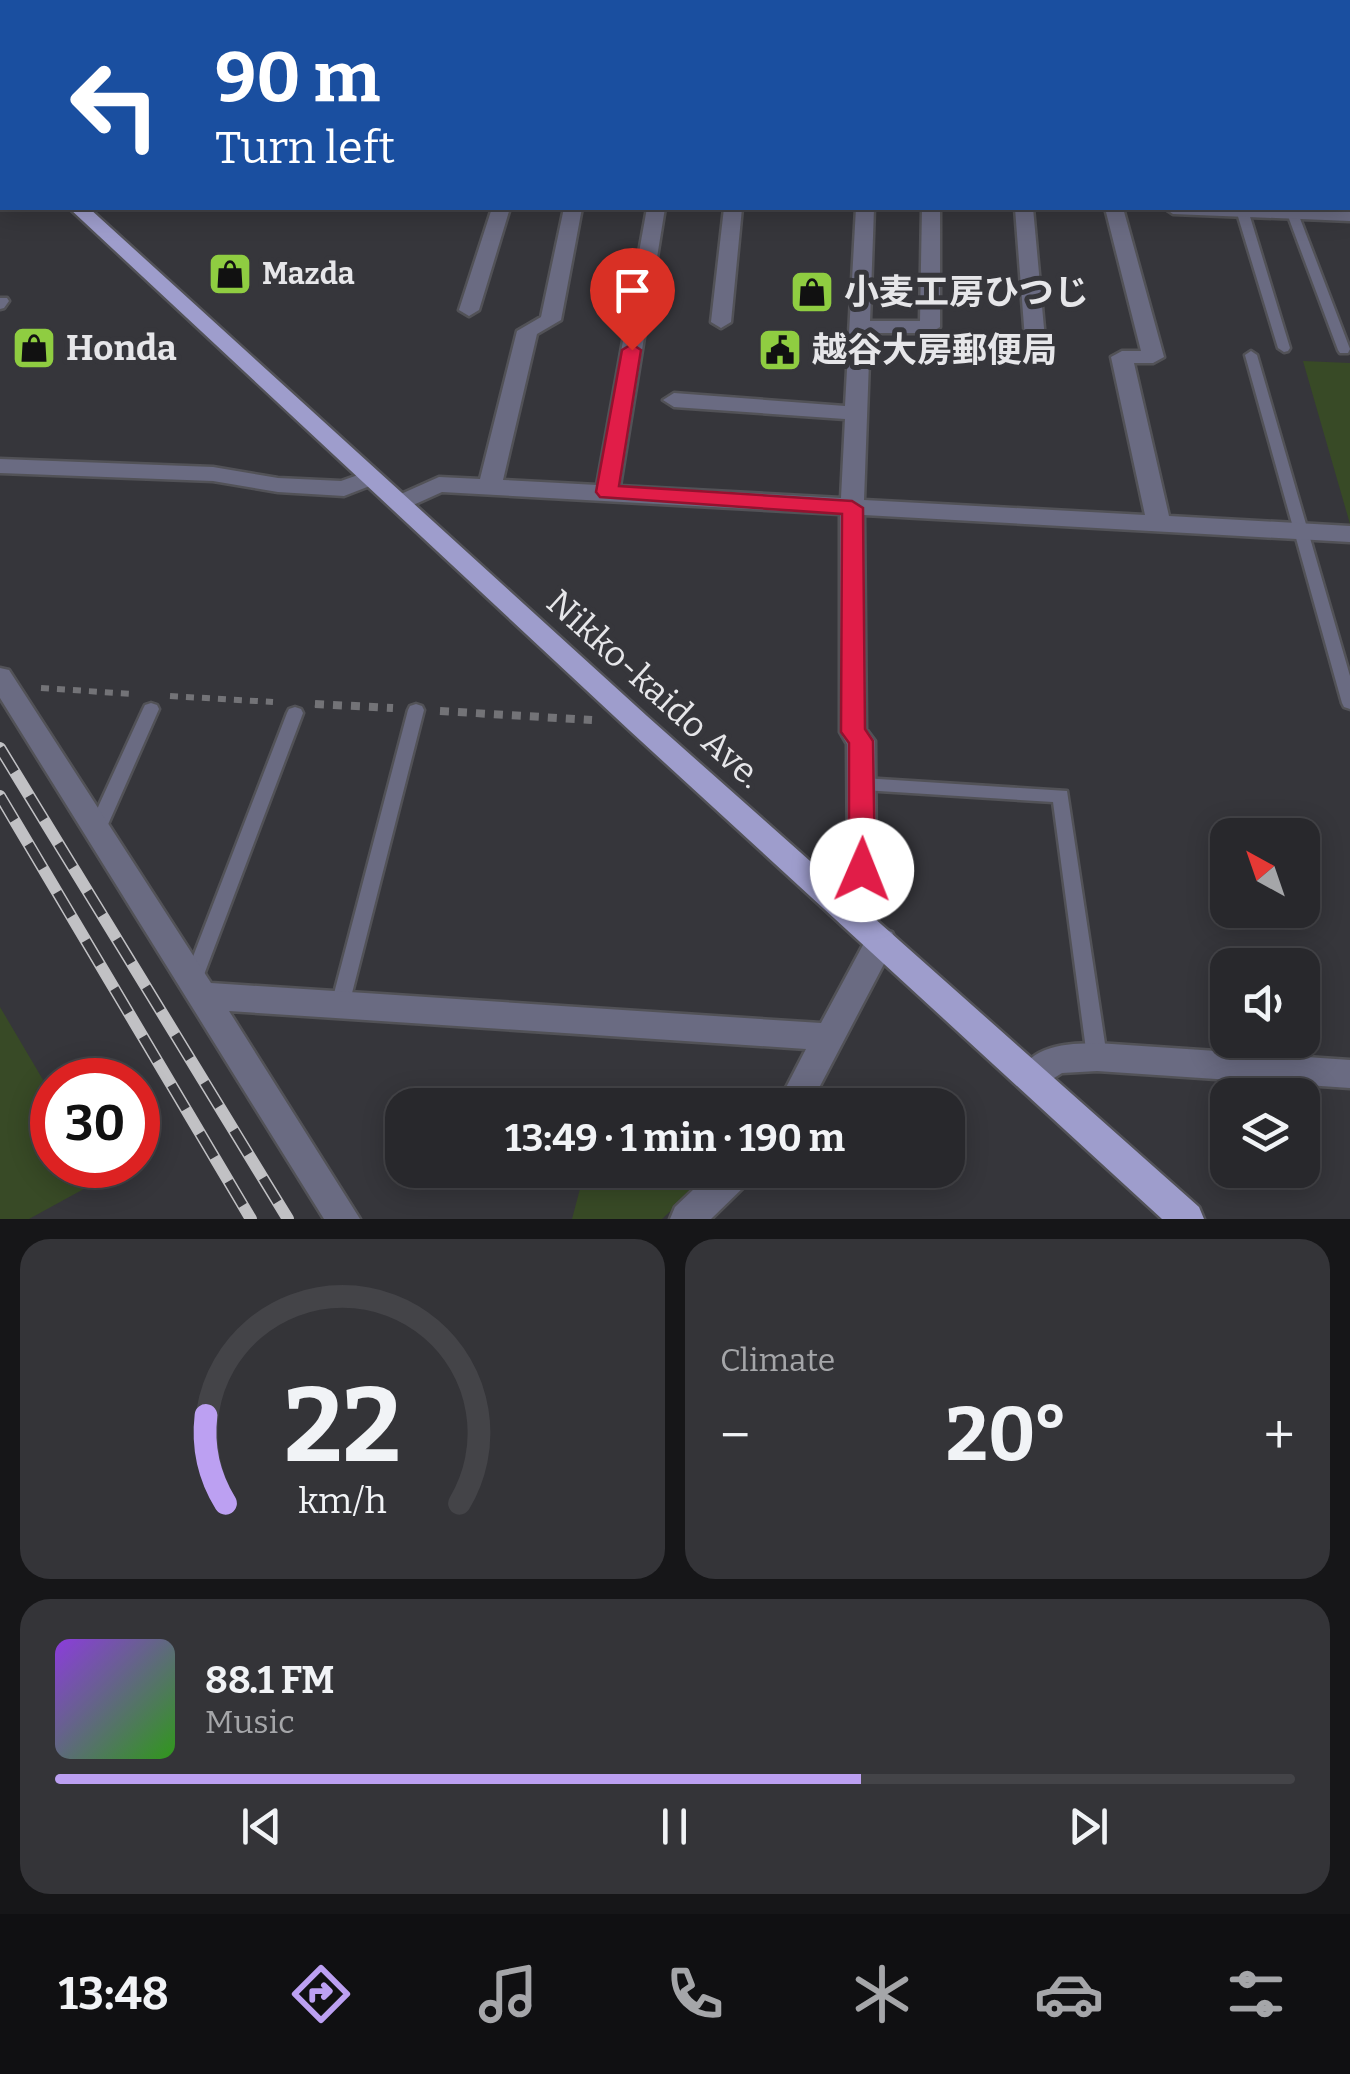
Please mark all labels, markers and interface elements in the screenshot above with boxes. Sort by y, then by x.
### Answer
text: 90 m [215,36,380,120]
icon: left [50,40,180,170]
text: Turn left [215,121,395,175]
pin [590,248,675,351]
shop icon: Mazda [207,251,253,297]
place label: Mazda [262,256,355,292]
icon: arrive [605,263,660,318]
shop icon: 小麦工房ひつじ [789,269,835,315]
place label: 小麦工房ひつじ [844,271,1089,313]
shop icon: Honda [11,325,57,371]
place label: Honda [66,327,177,369]
public building icon: 越谷大房郵便局 [757,327,803,373]
place label: 越谷大房郵便局 [812,329,1057,371]
street label: Nikko-kaido Ave. [538,581,772,797]
position arrow [810,818,914,922]
north arrow [1210,818,1320,928]
map controls [1210,818,1320,1188]
button: sound [1210,948,1320,1058]
speed limit sign: 30 [30,1058,160,1188]
button: layers [1210,1078,1320,1188]
text: 13:49 · 1 min · 190 m [505,1115,845,1161]
text: Climate [720,1341,835,1379]
text: 22 [284,1364,401,1489]
text: 20° [946,1390,1068,1480]
text: − [720,1403,750,1469]
text: + [1264,1403,1295,1469]
text: km/h [298,1480,387,1522]
text: 88.1 FM [205,1657,334,1703]
text: Music [205,1703,295,1741]
icon: previous [234,1799,289,1854]
icon: pause [647,1799,702,1854]
icon: next [1061,1799,1116,1854]
icon: directions [286,1959,356,2029]
icon: music [473,1959,543,2029]
icon: phone [660,1959,730,2029]
icon: climate [847,1959,917,2029]
icon: car [1034,1959,1104,2029]
icon: filters [1221,1959,1291,2029]
text: 13:48 [59,1967,169,2021]

